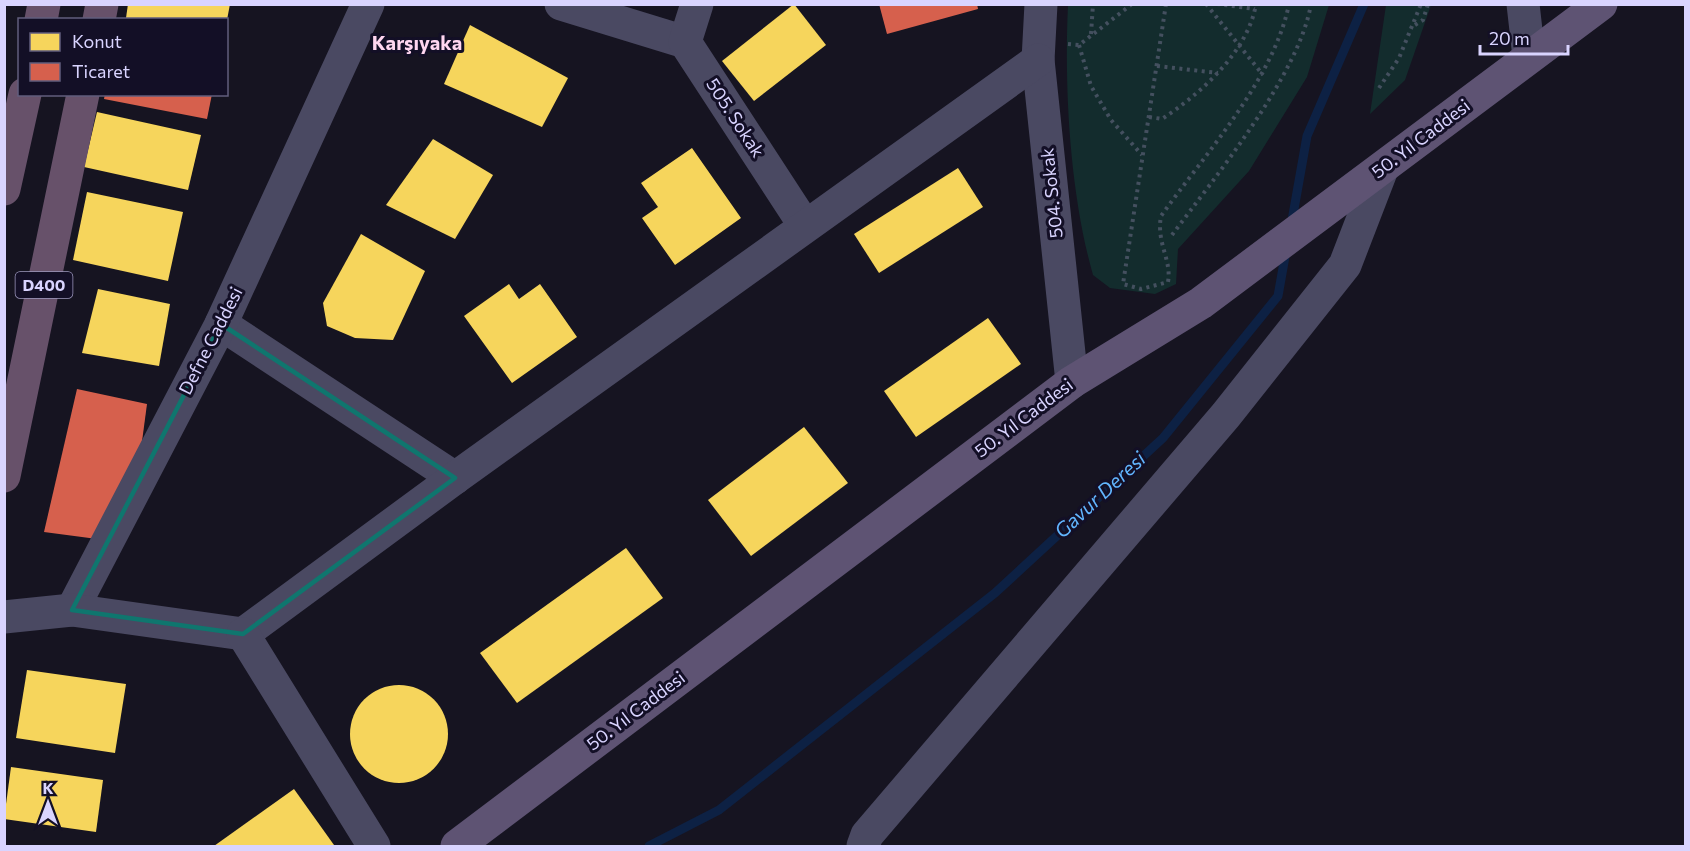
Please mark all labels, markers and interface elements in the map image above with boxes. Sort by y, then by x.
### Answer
legend [18,18,228,96]
scale bar [1480,18,1568,56]
text: 20 m [1489,27,1530,49]
text: Konut [72,30,122,52]
district label: Karşıyaka [372,30,462,54]
text: Ticaret [72,60,130,82]
street label: 505. Sokak [702,74,770,161]
street label: 50. Yıl Caddesi [1367,94,1474,182]
street label: 504. Sokak [1035,147,1067,239]
road number: D400 [15,272,72,298]
street label: Defne Caddesi [174,283,247,398]
street label: 50. Yıl Caddesi [970,373,1077,461]
water label: Gavur Deresi [1049,445,1150,542]
street label: 50. Yıl Caddesi [582,666,689,754]
north arrow [18,773,78,833]
text: K [42,778,54,797]

